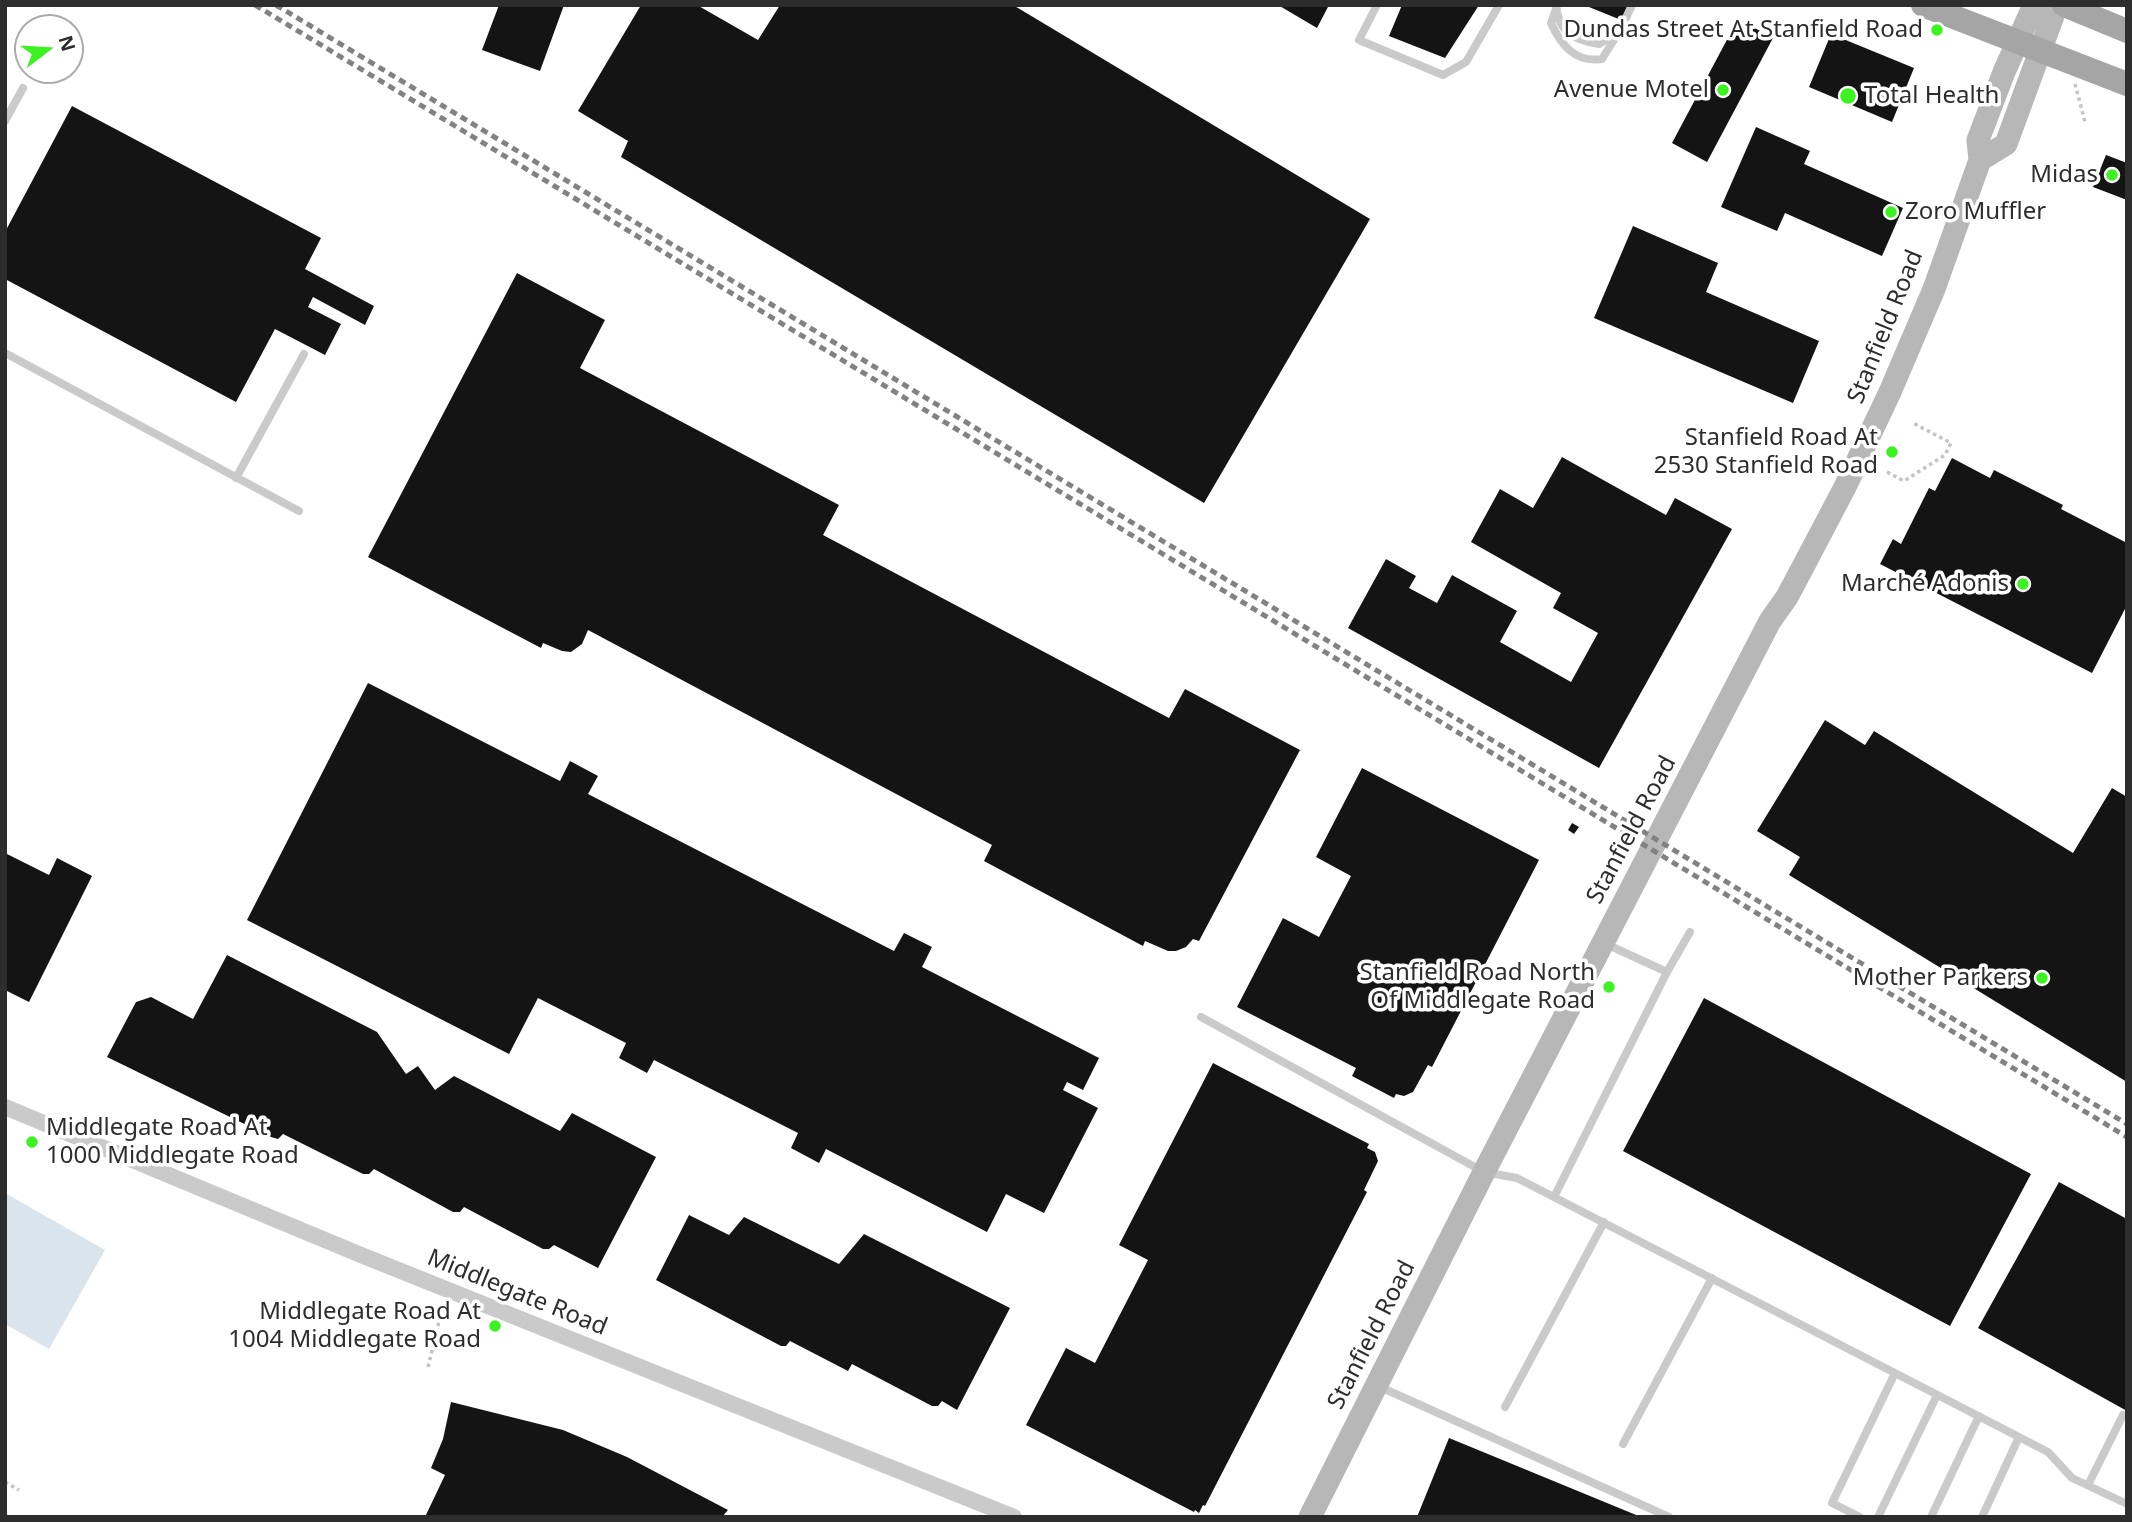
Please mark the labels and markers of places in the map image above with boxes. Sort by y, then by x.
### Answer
place label: Dundas Street At Stanfield Road [1563,16,1923,44]
marker: Dundas Street At Stanfield Road [1929,22,1945,38]
place label: Avenue Motel [1554,76,1709,104]
marker: Avenue Motel [1715,82,1731,98]
place label: Total Health [1864,82,1999,110]
marker: Total Health [1838,86,1858,106]
place label: Midas [2030,161,2098,189]
marker: Midas [2104,167,2120,183]
place label: Zoro Muffler [1905,198,2046,226]
marker: Zoro Muffler [1883,204,1899,220]
place label: Stanfield Road At 2530 Stanfield Road [1654,424,1878,480]
marker: Stanfield Road At 2530 Stanfield Road [1884,444,1900,460]
place label: Marché Adonis [1841,570,2009,598]
marker: Marché Adonis [2015,576,2031,592]
place label: Stanfield Road North Of Middlegate Road [1360,959,1595,1015]
place label: Mother Parkers [1853,964,2028,992]
marker: Mother Parkers [2034,970,2050,986]
marker: Stanfield Road North Of Middlegate Road [1601,979,1617,995]
place label: Middlegate Road At 1000 Middlegate Road [46,1114,299,1170]
marker: Middlegate Road At 1000 Middlegate Road [24,1134,40,1150]
place label: Middlegate Road At 1004 Middlegate Road [228,1298,481,1354]
marker: Middlegate Road At 1004 Middlegate Road [487,1318,503,1334]

